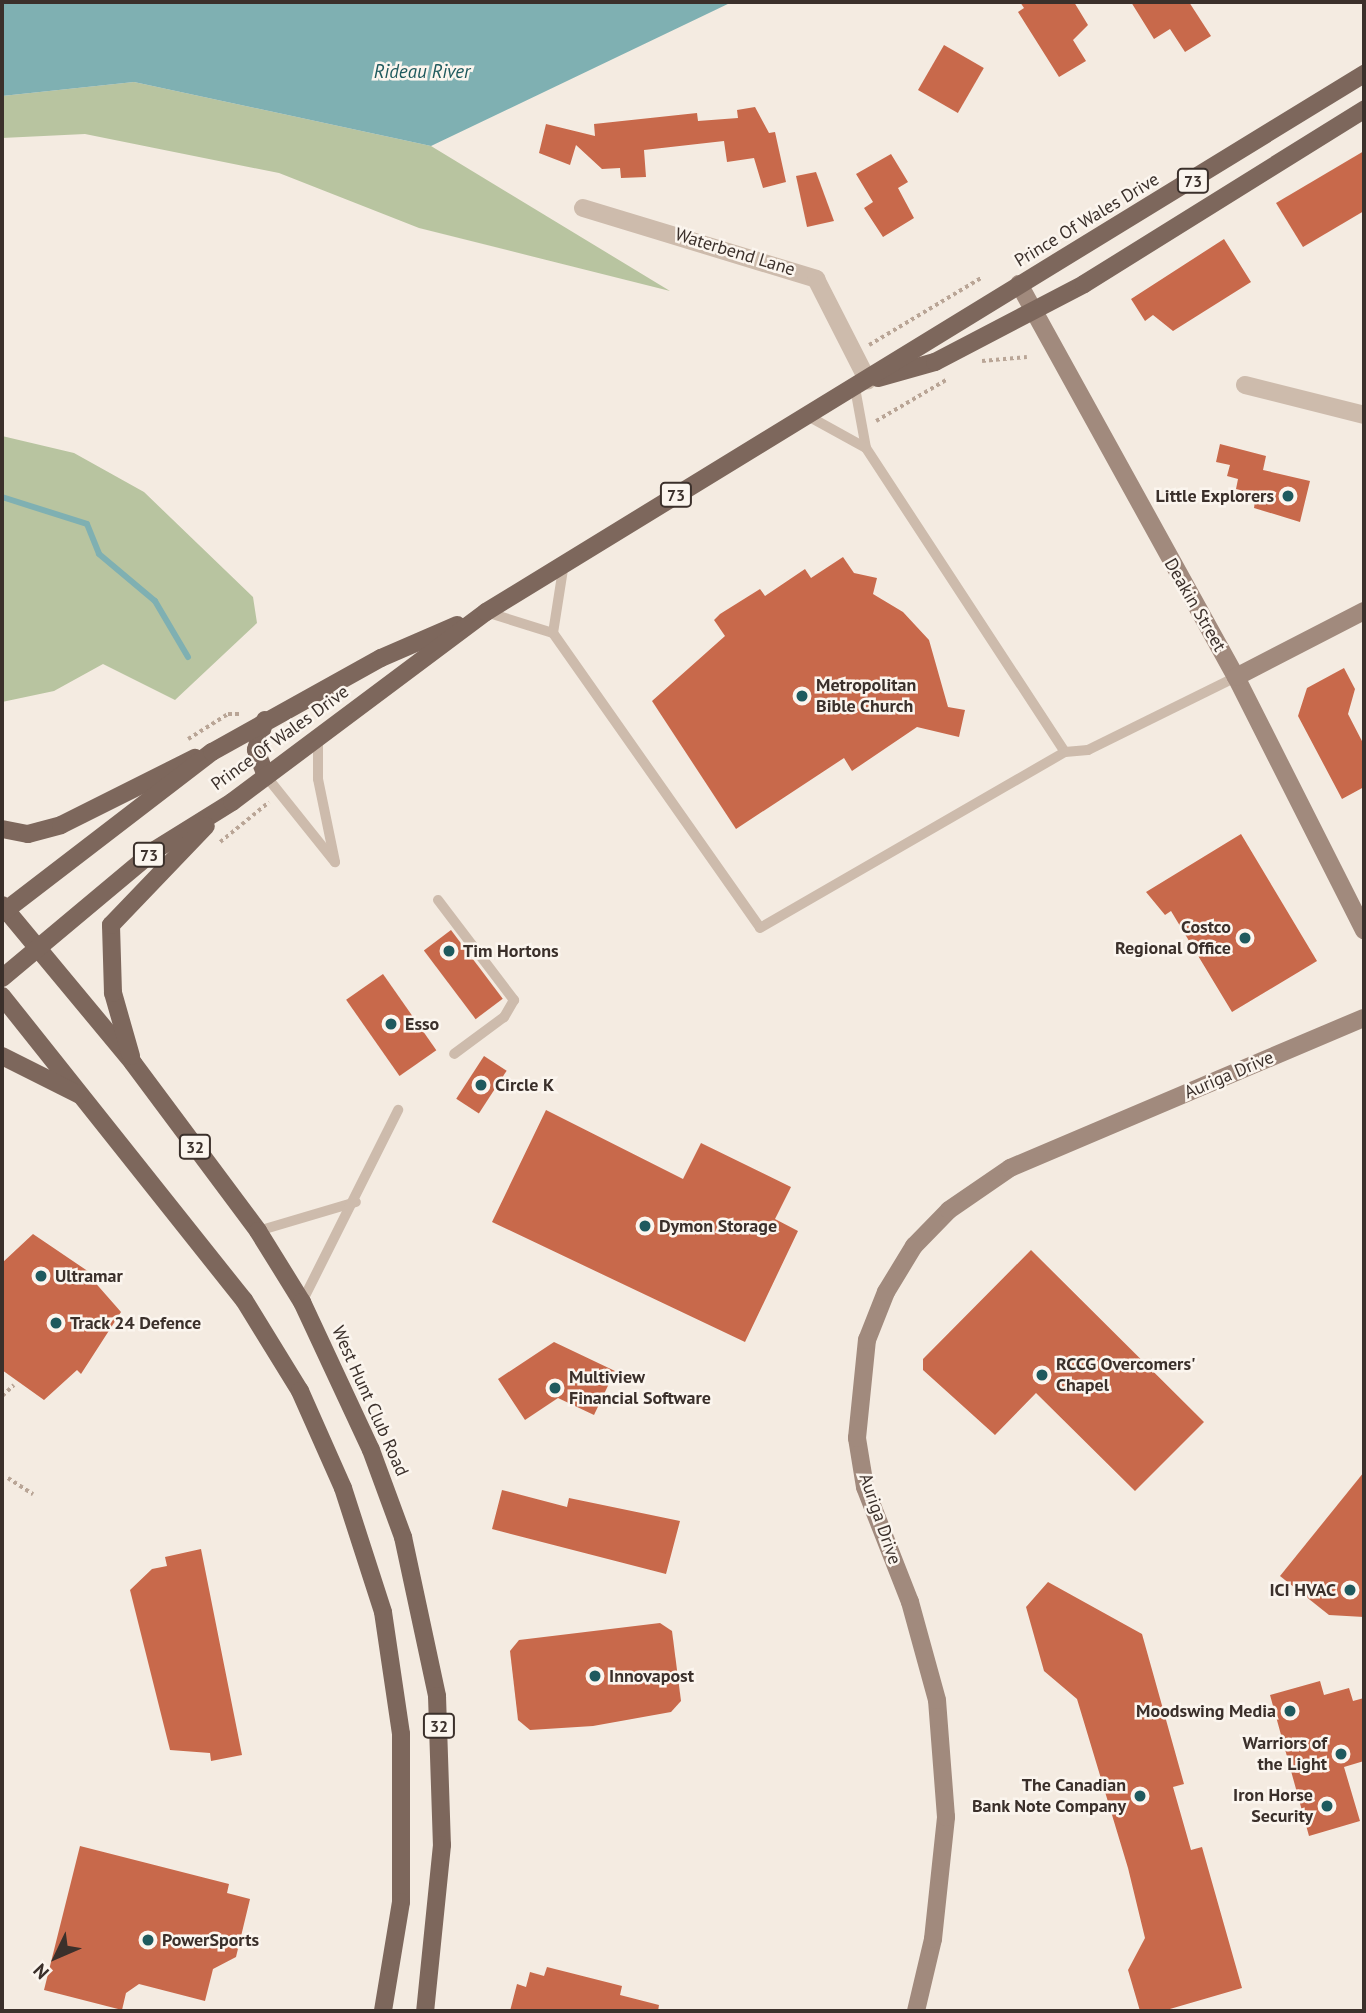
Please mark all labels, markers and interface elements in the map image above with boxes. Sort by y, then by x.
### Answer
water label: Rideau River [374,61,470,83]
street label: Prince Of Wales Drive [1011,168,1163,272]
road number: 73 [1176,168,1210,194]
street label: Waterbend Lane [672,223,798,281]
road number: 73 [658,482,694,508]
place label: Little Explorers [1156,485,1274,507]
marker: Little Explorers [1280,488,1296,504]
street label: Deakin Street [1160,555,1230,655]
place label: Metropolitan Bible Church [816,675,916,718]
street label: Prince Of Wales Drive [207,681,353,795]
marker: Metropolitan Bible Church [794,688,810,704]
road number: 73 [132,842,166,868]
place label: Costco Regional Office [1115,917,1231,960]
marker: Costco Regional Office [1237,930,1253,946]
place label: Tim Hortons [463,940,559,962]
marker: Tim Hortons [441,943,457,959]
place label: Esso [405,1013,439,1035]
marker: Esso [383,1016,399,1032]
street label: Auriga Drive [1181,1047,1277,1103]
place label: Circle K [495,1074,554,1096]
marker: Circle K [473,1077,489,1093]
road number: 32 [178,1134,212,1160]
place label: Dymon Storage [659,1215,777,1237]
marker: Dymon Storage [637,1218,653,1234]
place label: Ultramar [55,1265,123,1287]
marker: Ultramar [33,1268,49,1284]
place label: Track 24 Defence [70,1312,202,1334]
marker: Track 24 Defence [48,1315,64,1331]
street label: West Hunt Club Road [327,1323,413,1479]
place label: RCCG Overcomers' Chapel [1056,1354,1196,1396]
place label: Multiview Financial Software [569,1367,711,1410]
marker: RCCG Overcomers' Chapel [1034,1367,1050,1383]
marker: Multiview Financial Software [547,1380,563,1396]
street label: Auriga Drive [854,1471,906,1567]
place label: ICI HVAC [1269,1579,1336,1601]
marker: ICI HVAC [1342,1582,1358,1598]
place label: Innovapost [609,1665,694,1687]
marker: Innovapost [587,1668,603,1684]
place label: Moodswing Media [1136,1700,1276,1722]
marker: Moodswing Media [1282,1703,1298,1719]
road number: 32 [422,1714,457,1738]
place label: Warriors of the Light [1243,1733,1327,1776]
marker: Warriors of the Light [1333,1746,1349,1762]
place label: The Canadian Bank Note Company [971,1775,1126,1817]
place label: Iron Horse Security [1233,1785,1313,1828]
marker: The Canadian Bank Note Company [1132,1788,1148,1804]
marker: Iron Horse Security [1319,1798,1335,1814]
north arrow [21,1922,91,1992]
place label: PowerSports [162,1929,259,1951]
marker: PowerSports [140,1932,156,1948]
text: N [28,1959,54,1984]

